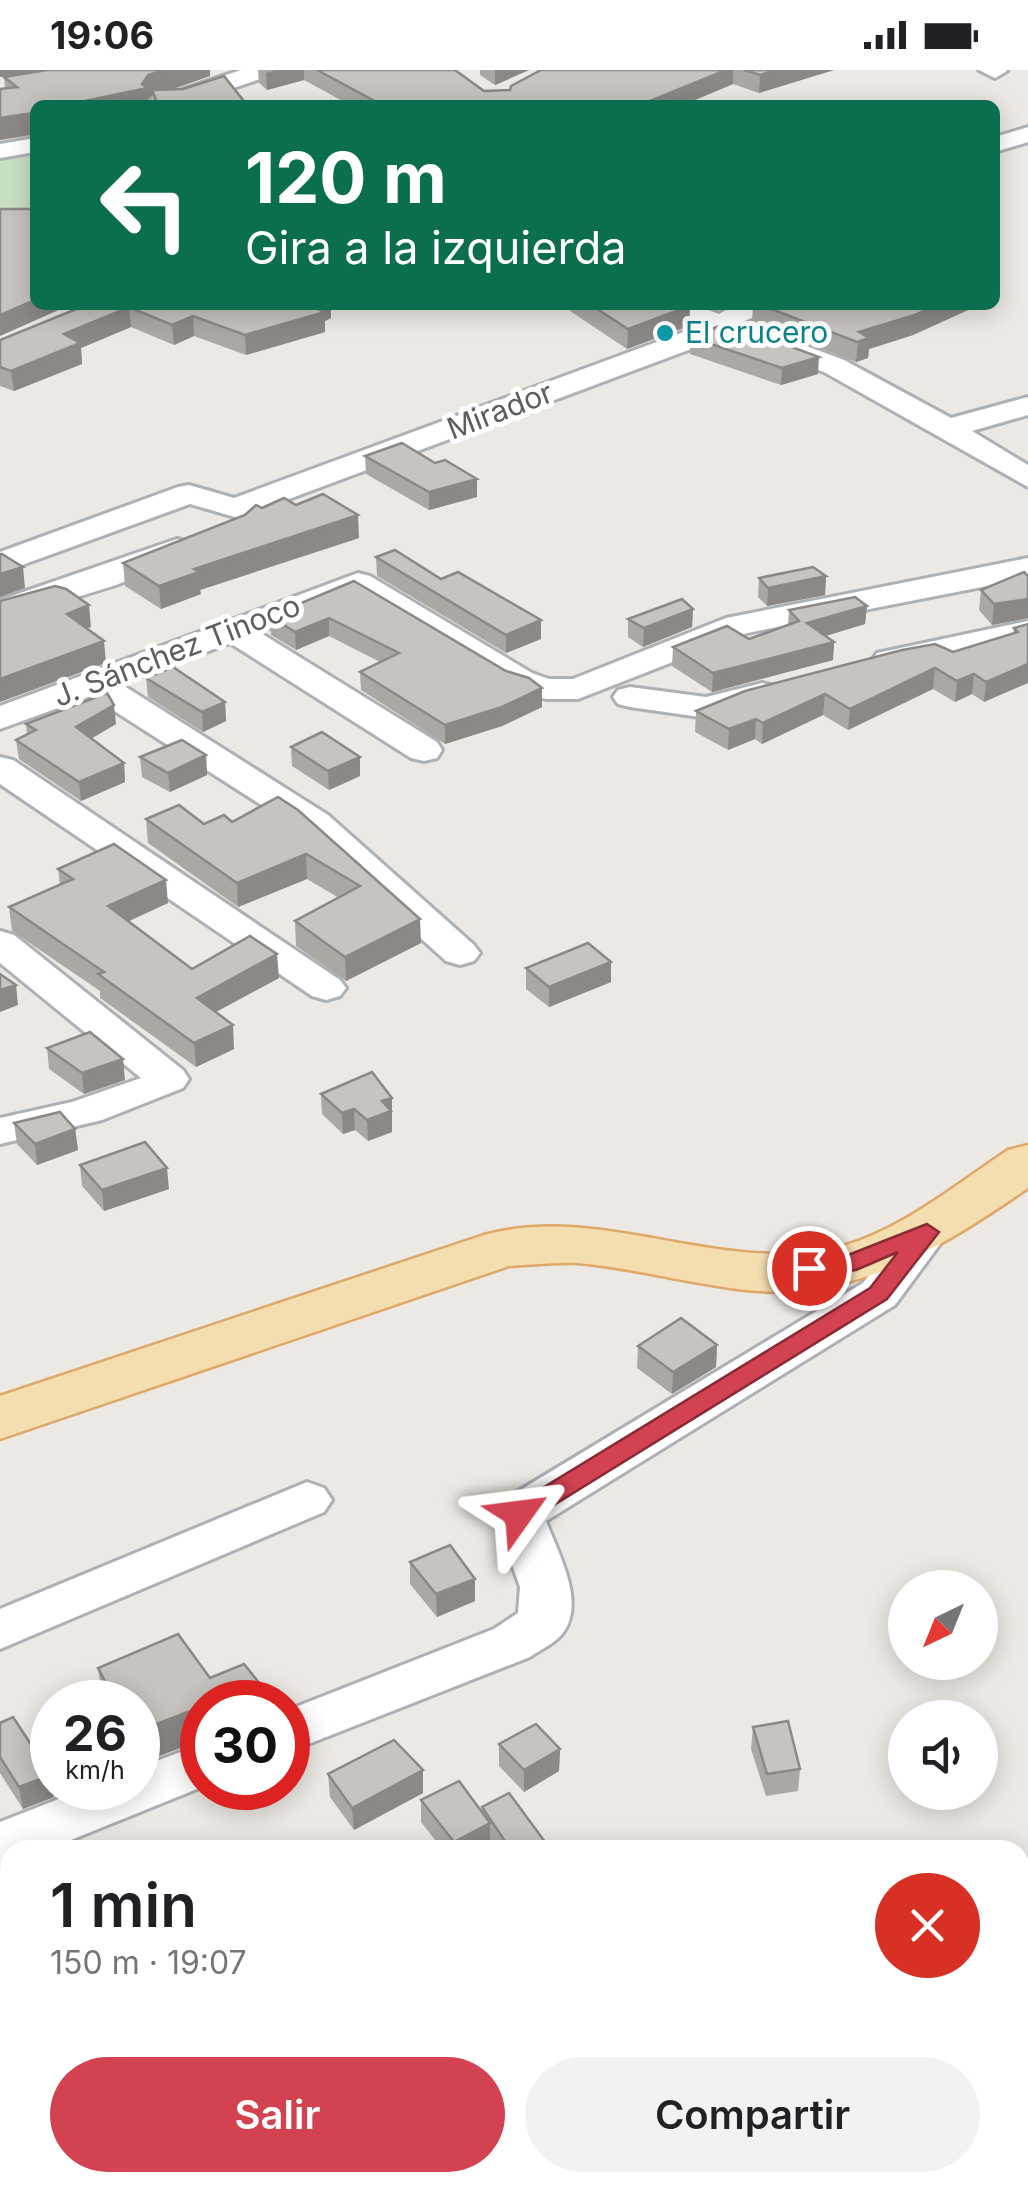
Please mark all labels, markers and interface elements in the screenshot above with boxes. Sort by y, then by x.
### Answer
text: 19:06 [50,12,154,58]
text: 120 m [245,135,447,220]
icon: left [80,140,210,270]
text: Gira a la izquierda [245,220,627,275]
place label: El crucero [685,314,828,350]
marker: El crucero [654,322,676,344]
street label: Mirador [442,374,558,447]
street label: J. Sánchez Tinoco [48,586,305,714]
pin [767,1226,852,1311]
icon: arrive [782,1241,837,1296]
position arrow [467,1462,571,1566]
north arrow [888,1570,998,1680]
map controls [888,1570,998,1810]
speed limit sign: 30 [180,1680,310,1810]
button: sound [888,1700,998,1810]
text: 26 [63,1703,127,1763]
text: km/h [65,1755,125,1785]
text: 1 min [50,1869,197,1941]
button: close [875,1873,980,1978]
text: 150 m · 19:07 [50,1943,247,1982]
button: Salir [50,2057,505,2172]
button: Compartir [525,2057,980,2172]

